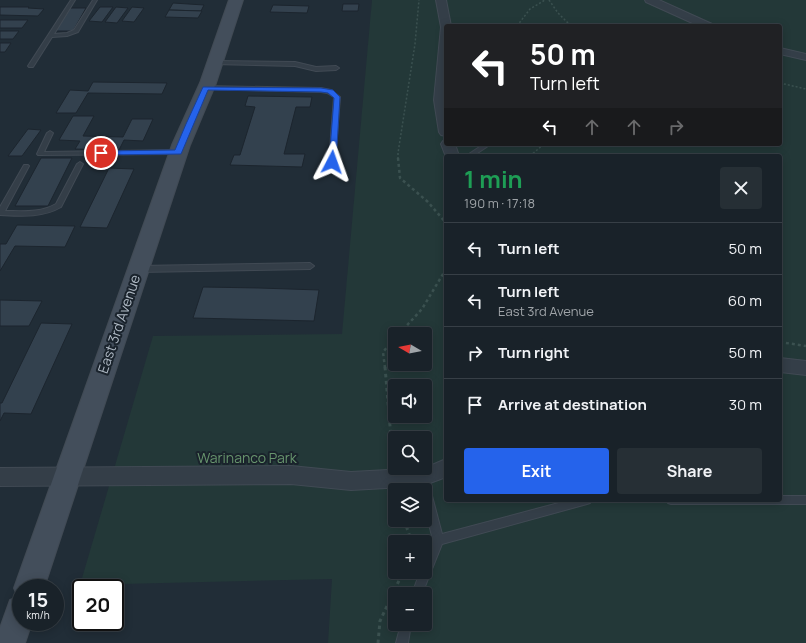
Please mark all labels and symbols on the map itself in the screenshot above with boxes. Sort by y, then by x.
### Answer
pin [84,136,118,170]
position arrow [311,141,353,183]
street label: East 3rd Avenue [93,272,144,376]
north arrow [388,327,432,371]
park label: Warinanco Park [197,448,298,467]
speed limit sign: 20 [72,579,124,631]

